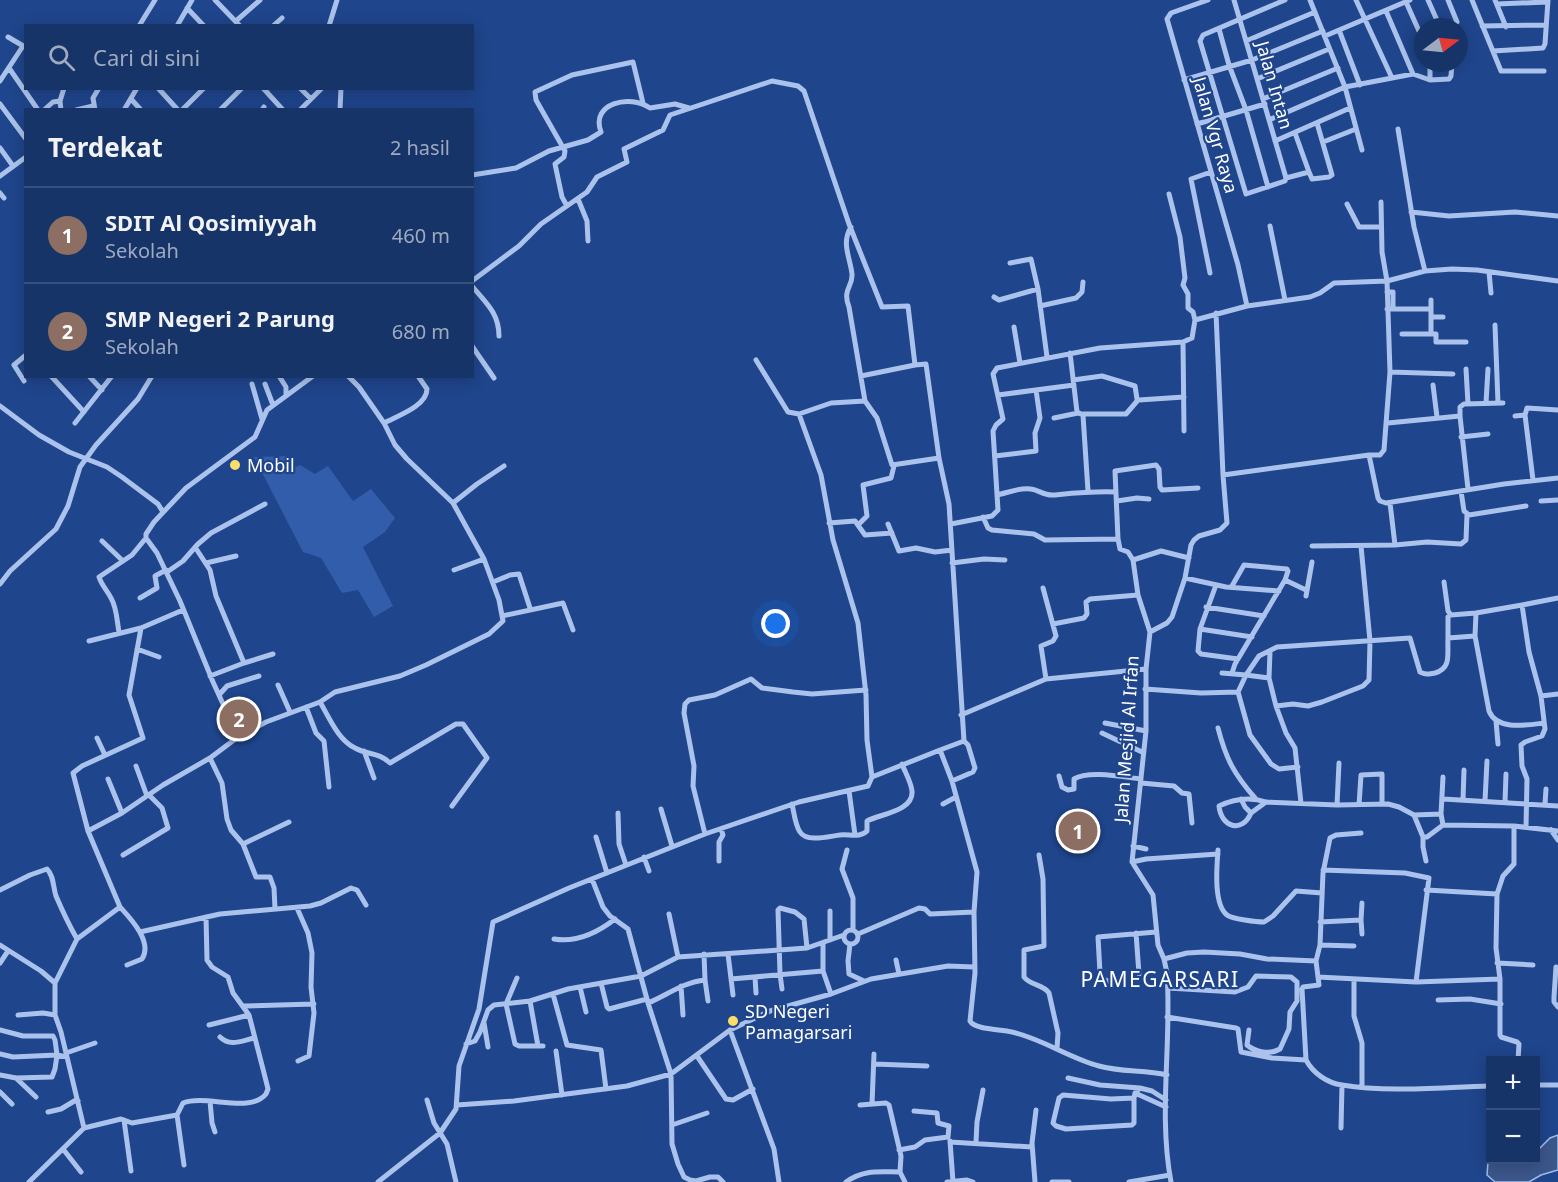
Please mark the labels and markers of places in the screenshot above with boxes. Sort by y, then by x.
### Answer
place label: Mobil [247,453,295,477]
marker: Mobil [228,458,242,472]
pin: 2 [220,696,258,742]
pin: 1 [1058,808,1098,854]
place label: SD Negeri Pamagarsari [745,999,852,1044]
marker: SD Negeri Pamagarsari [726,1014,740,1028]

